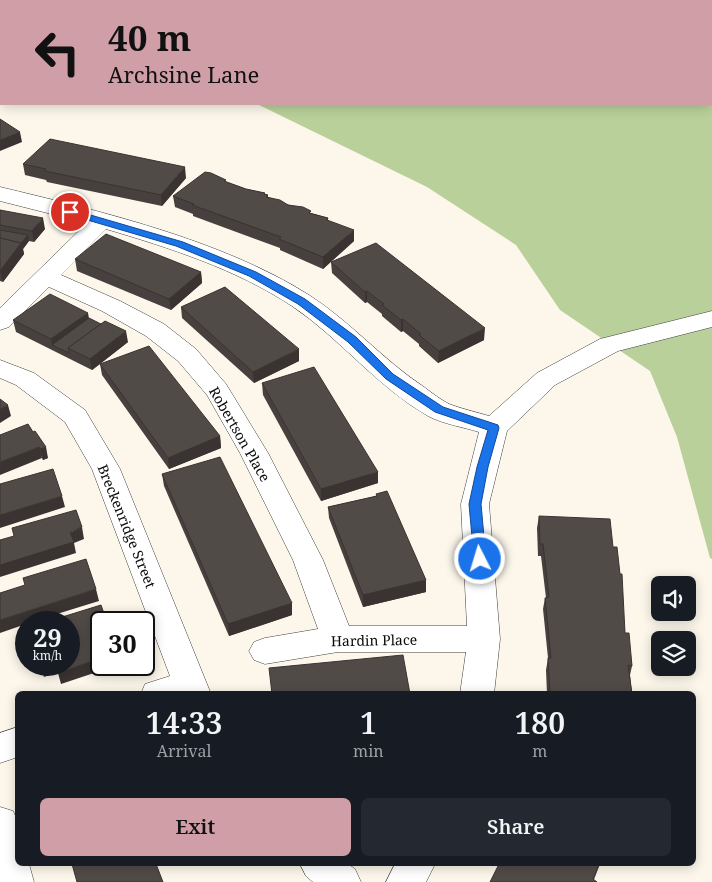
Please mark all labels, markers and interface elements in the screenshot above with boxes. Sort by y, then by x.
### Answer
text: 40 m [108,14,191,61]
icon: left [25,20,90,85]
text: Archsine Lane [108,59,259,89]
pin [49,191,91,233]
icon: arrive [56,198,84,226]
street label: Robertson Place [205,383,275,485]
street label: Breckenridge Street [93,461,161,591]
position arrow [453,532,505,584]
map controls [651,576,696,676]
button: sound [651,576,696,621]
speed limit sign: 30 [90,611,155,676]
text: 29 [33,620,62,654]
street label: Hardin Place [331,630,417,650]
button: layers [651,631,696,676]
text: km/h [33,647,62,664]
text: 14:33 [146,702,222,743]
text: 1 [360,702,377,743]
text: 180 [514,702,565,743]
text: Arrival [157,740,211,762]
text: min [353,740,384,762]
text: m [532,740,547,762]
button: Exit [40,798,351,856]
button: Share [361,798,671,856]

